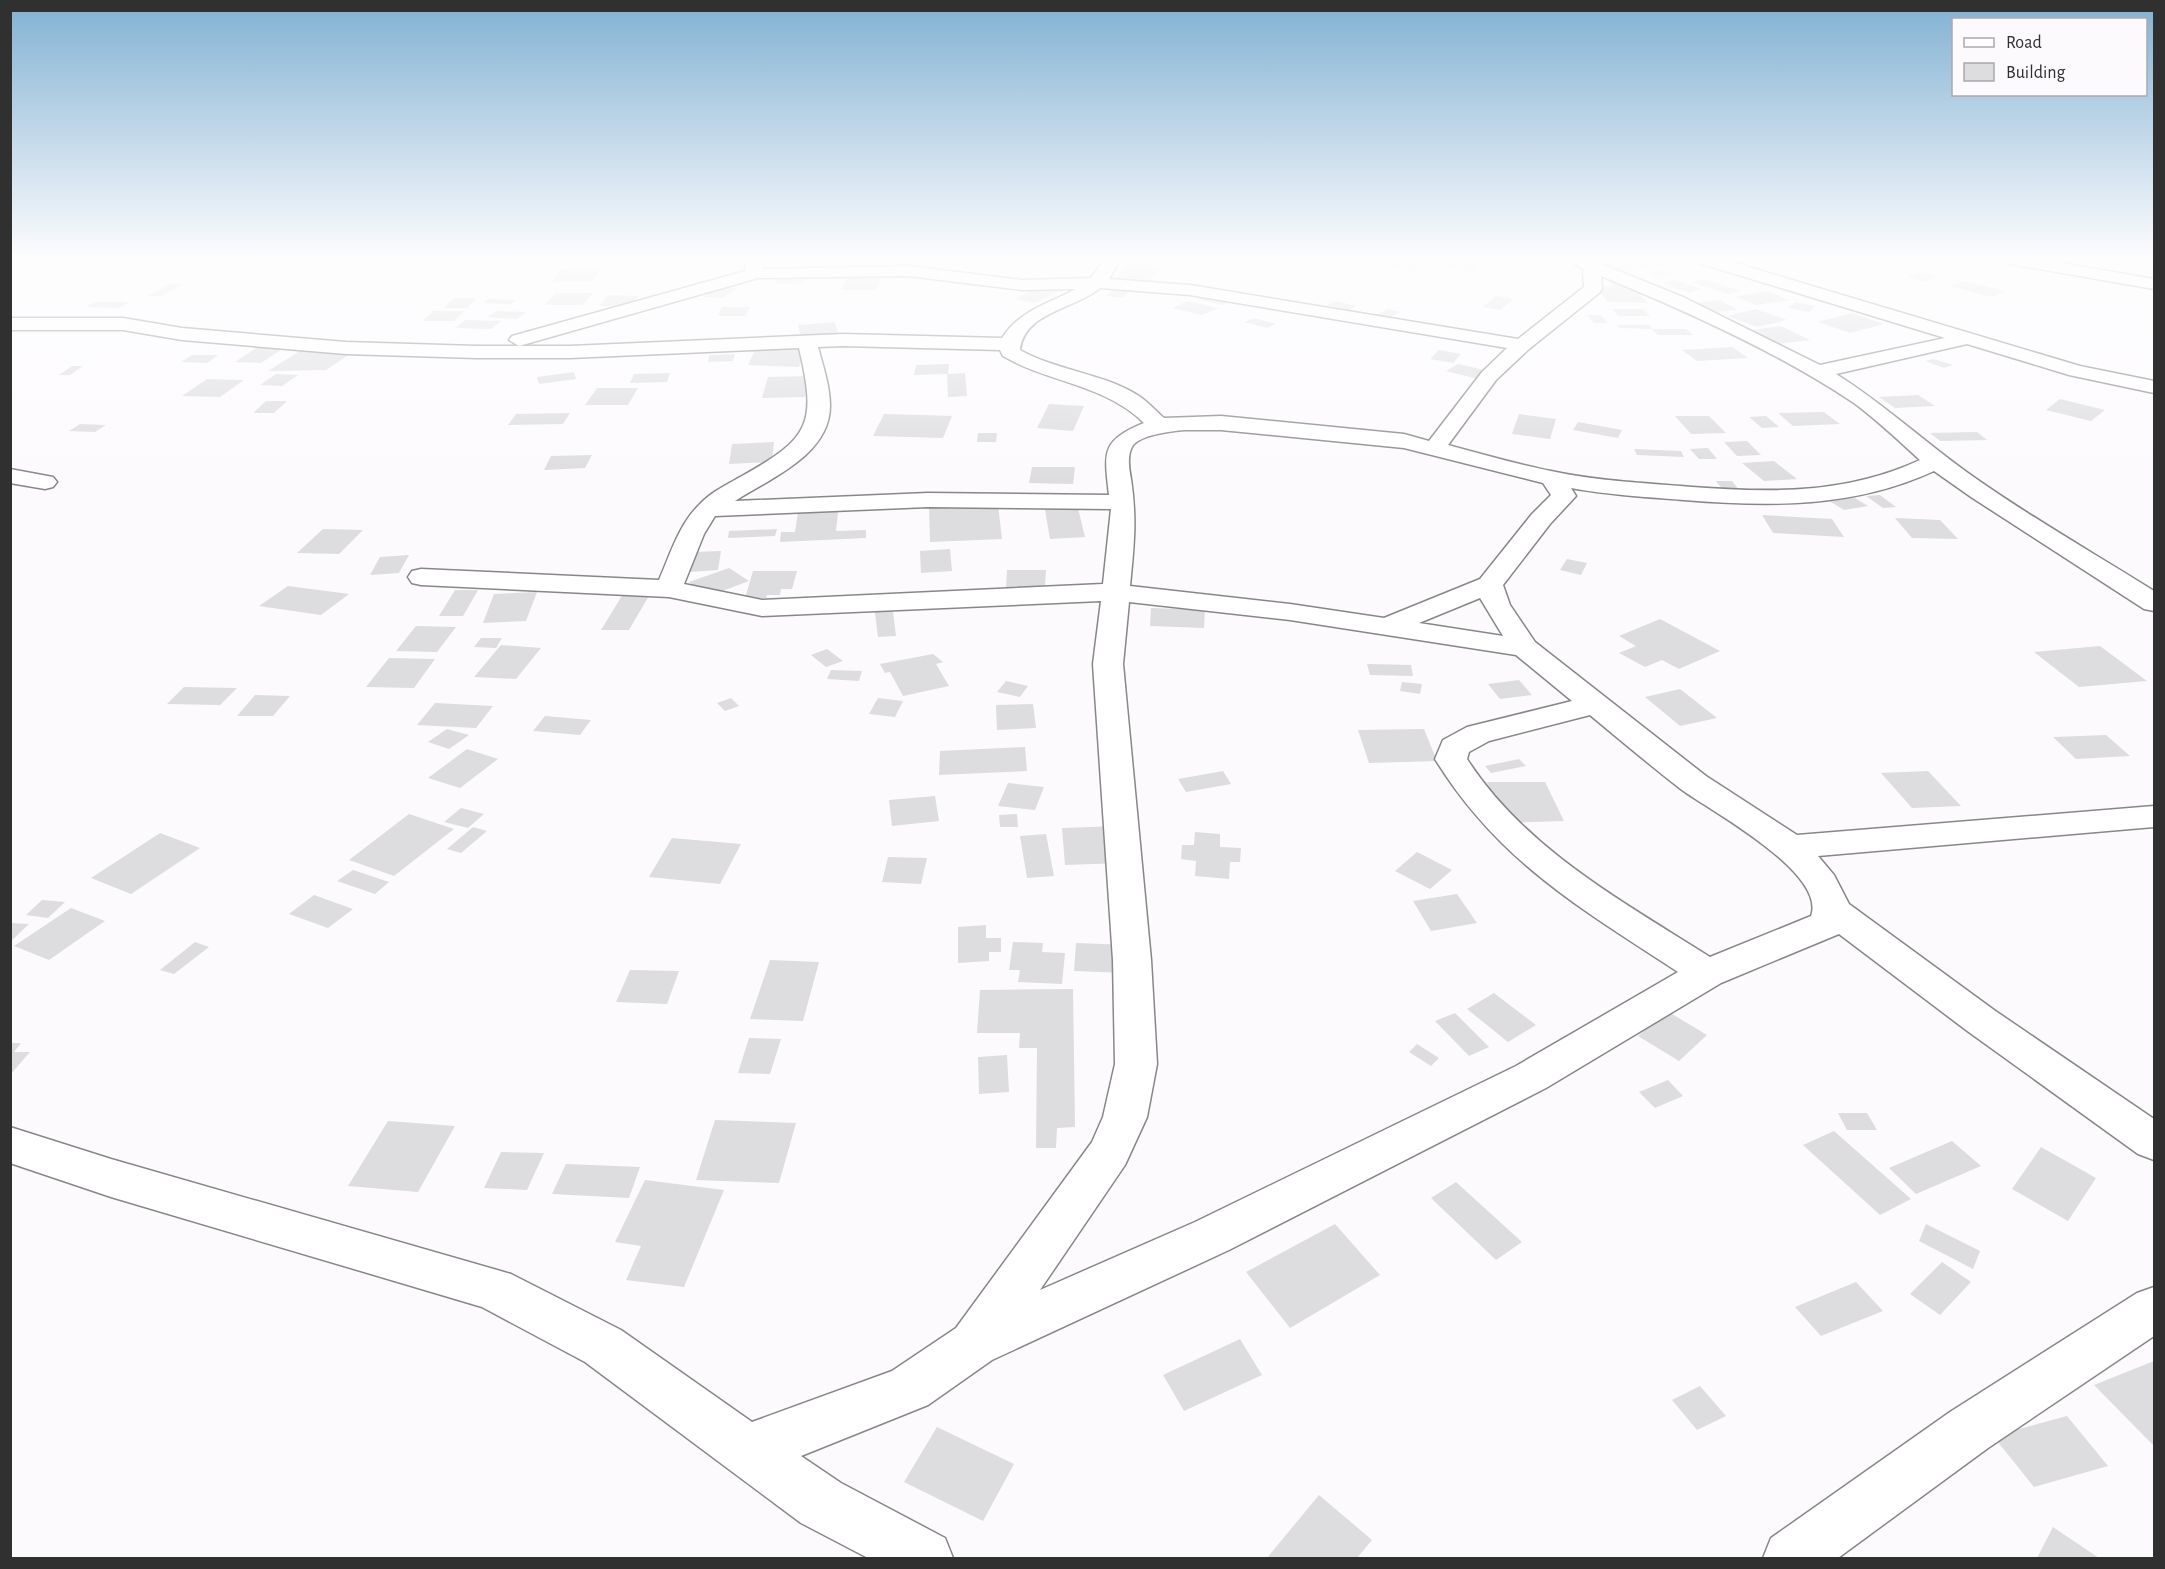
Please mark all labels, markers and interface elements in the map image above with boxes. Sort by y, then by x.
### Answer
legend [1952,18,2147,96]
text: Road [2006,34,2042,52]
text: Building [2006,64,2066,82]

